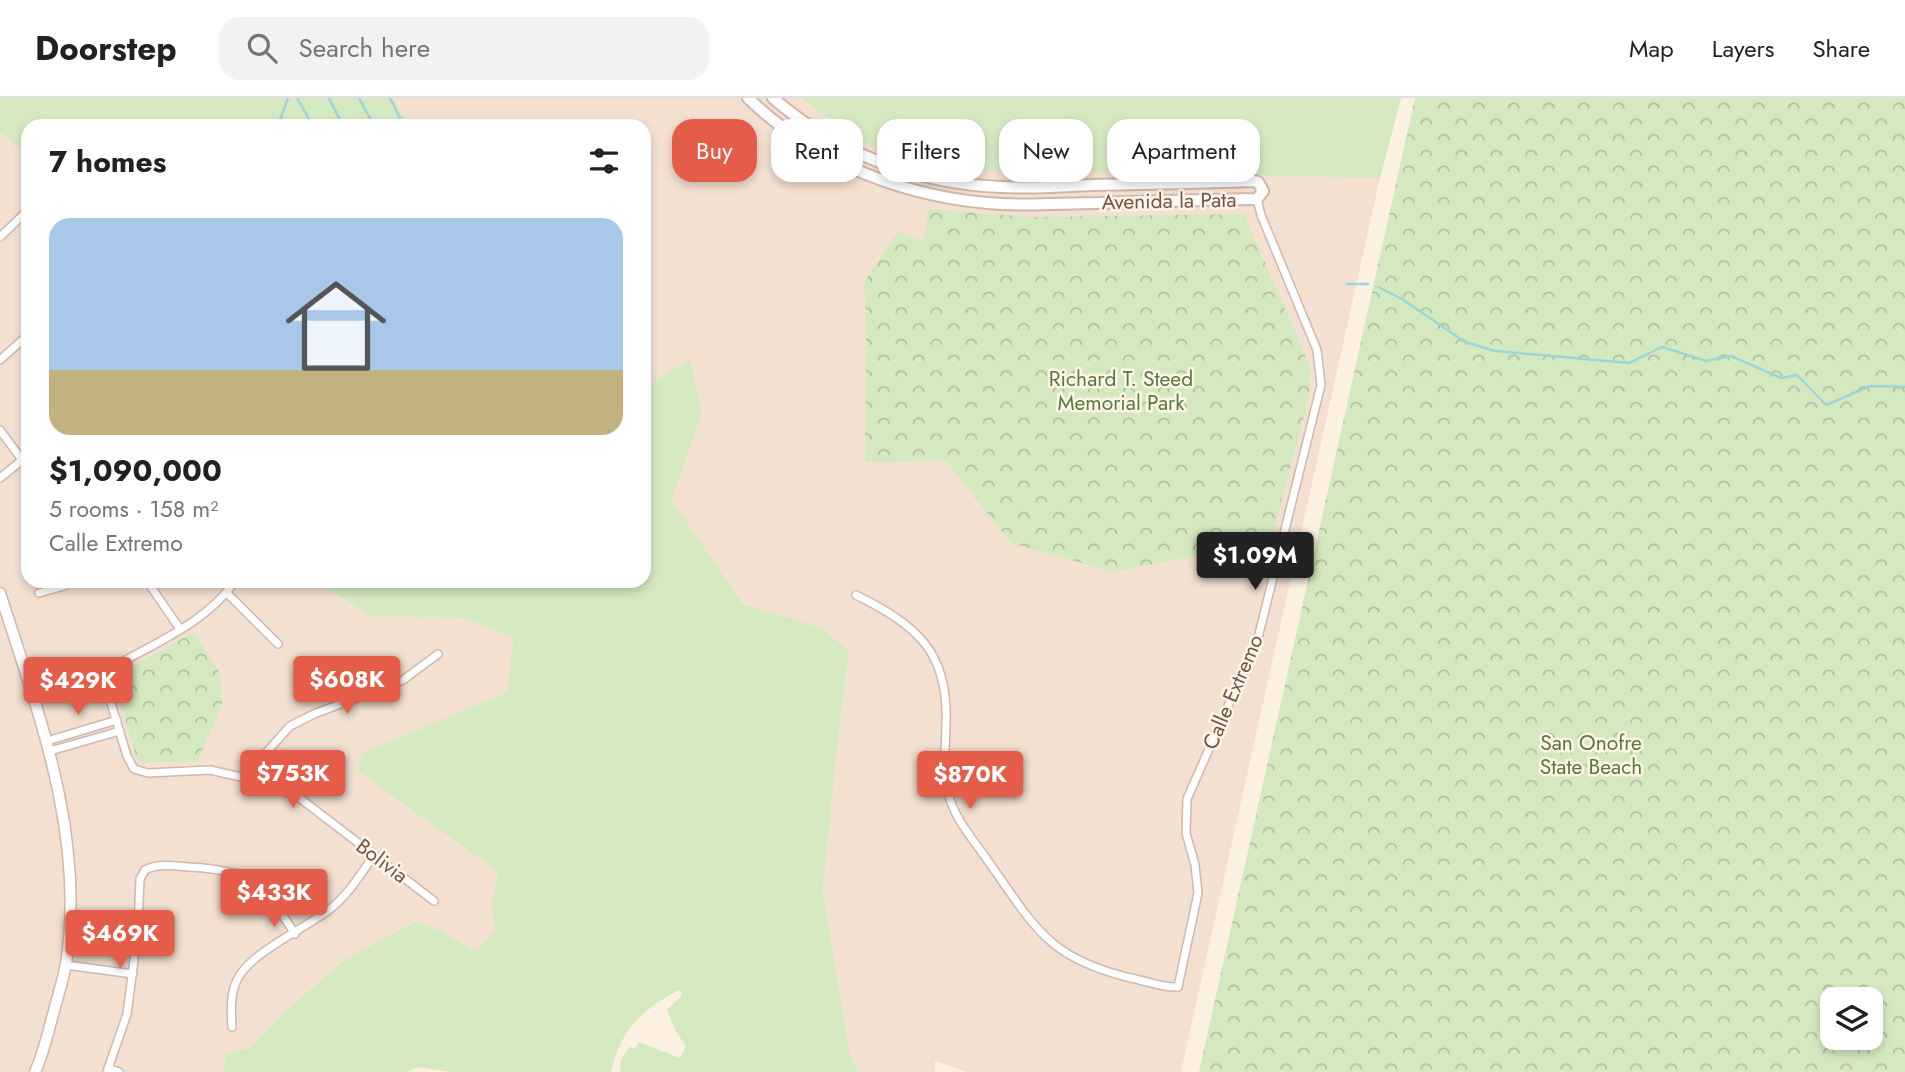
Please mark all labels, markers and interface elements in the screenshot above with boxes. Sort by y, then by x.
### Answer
search box [219,17,709,80]
text: Doorstep [35,25,177,72]
icon: search [243,29,281,67]
text: Search here [299,29,430,67]
text: Map [1629,31,1674,66]
text: Layers [1712,31,1774,66]
text: Share [1812,31,1870,66]
chip: Buy [672,119,757,182]
chip: Rent [771,119,863,182]
chip: Filters [877,119,985,182]
chip: New [999,119,1093,182]
chip: Apartment [1107,119,1260,182]
text: 7 homes [49,140,166,183]
icon: filters [585,142,623,180]
street label: Avenida la Pata [1101,185,1237,217]
icon: home [273,263,399,389]
park label: Richard T. Steed Memorial Park [1049,364,1193,418]
text: $1,090,000 [49,449,222,492]
text: 5 rooms · 158 m² [49,492,218,526]
text: Calle Extremo [49,526,183,560]
pin: $1.09M [1198,532,1312,592]
text: $1.09M [1213,538,1297,572]
street label: Calle Extremo [1195,630,1271,754]
pin: $608K [298,656,396,716]
pin: $429K [29,658,127,717]
text: $608K [309,662,385,696]
text: $429K [40,663,116,697]
park label: San Onofre State Beach [1540,728,1642,782]
pin: $753K [244,750,342,810]
pin: $870K [921,752,1019,811]
text: $753K [256,756,330,790]
text: $870K [933,757,1007,791]
street label: Bolivia [350,831,414,891]
pin: $433K [225,870,323,929]
text: $433K [236,875,312,909]
pin: $469K [71,910,169,970]
text: $469K [81,916,159,950]
map controls [1820,987,1883,1050]
button: layers [1820,987,1883,1050]

